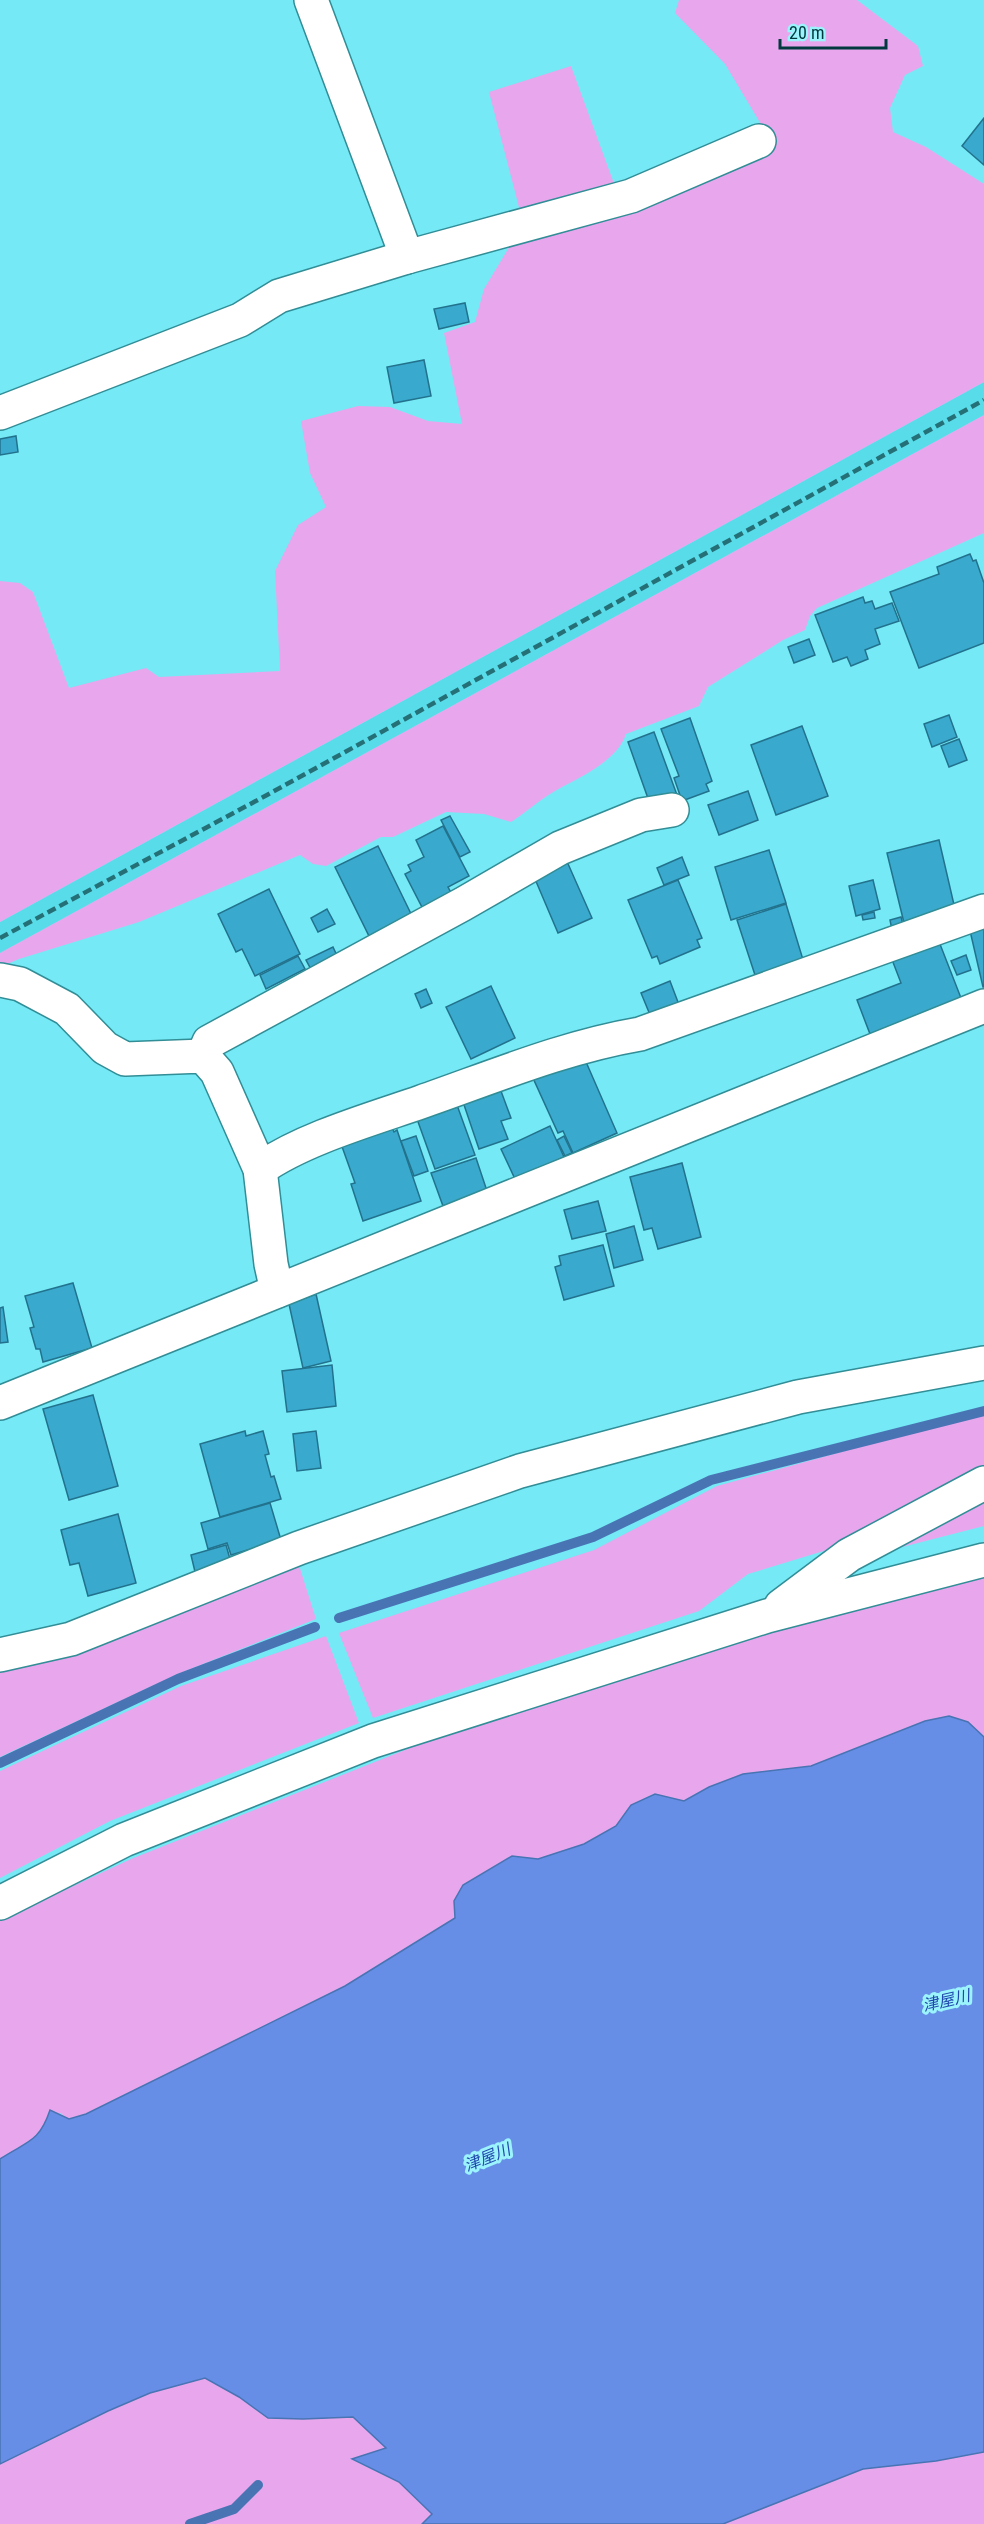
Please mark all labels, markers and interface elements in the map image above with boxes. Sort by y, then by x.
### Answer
scale bar [780,12,886,50]
text: 20 m [789,22,824,43]
water label: 津屋川 [921,1985,974,2015]
water label: 津屋川 [461,2139,515,2175]

